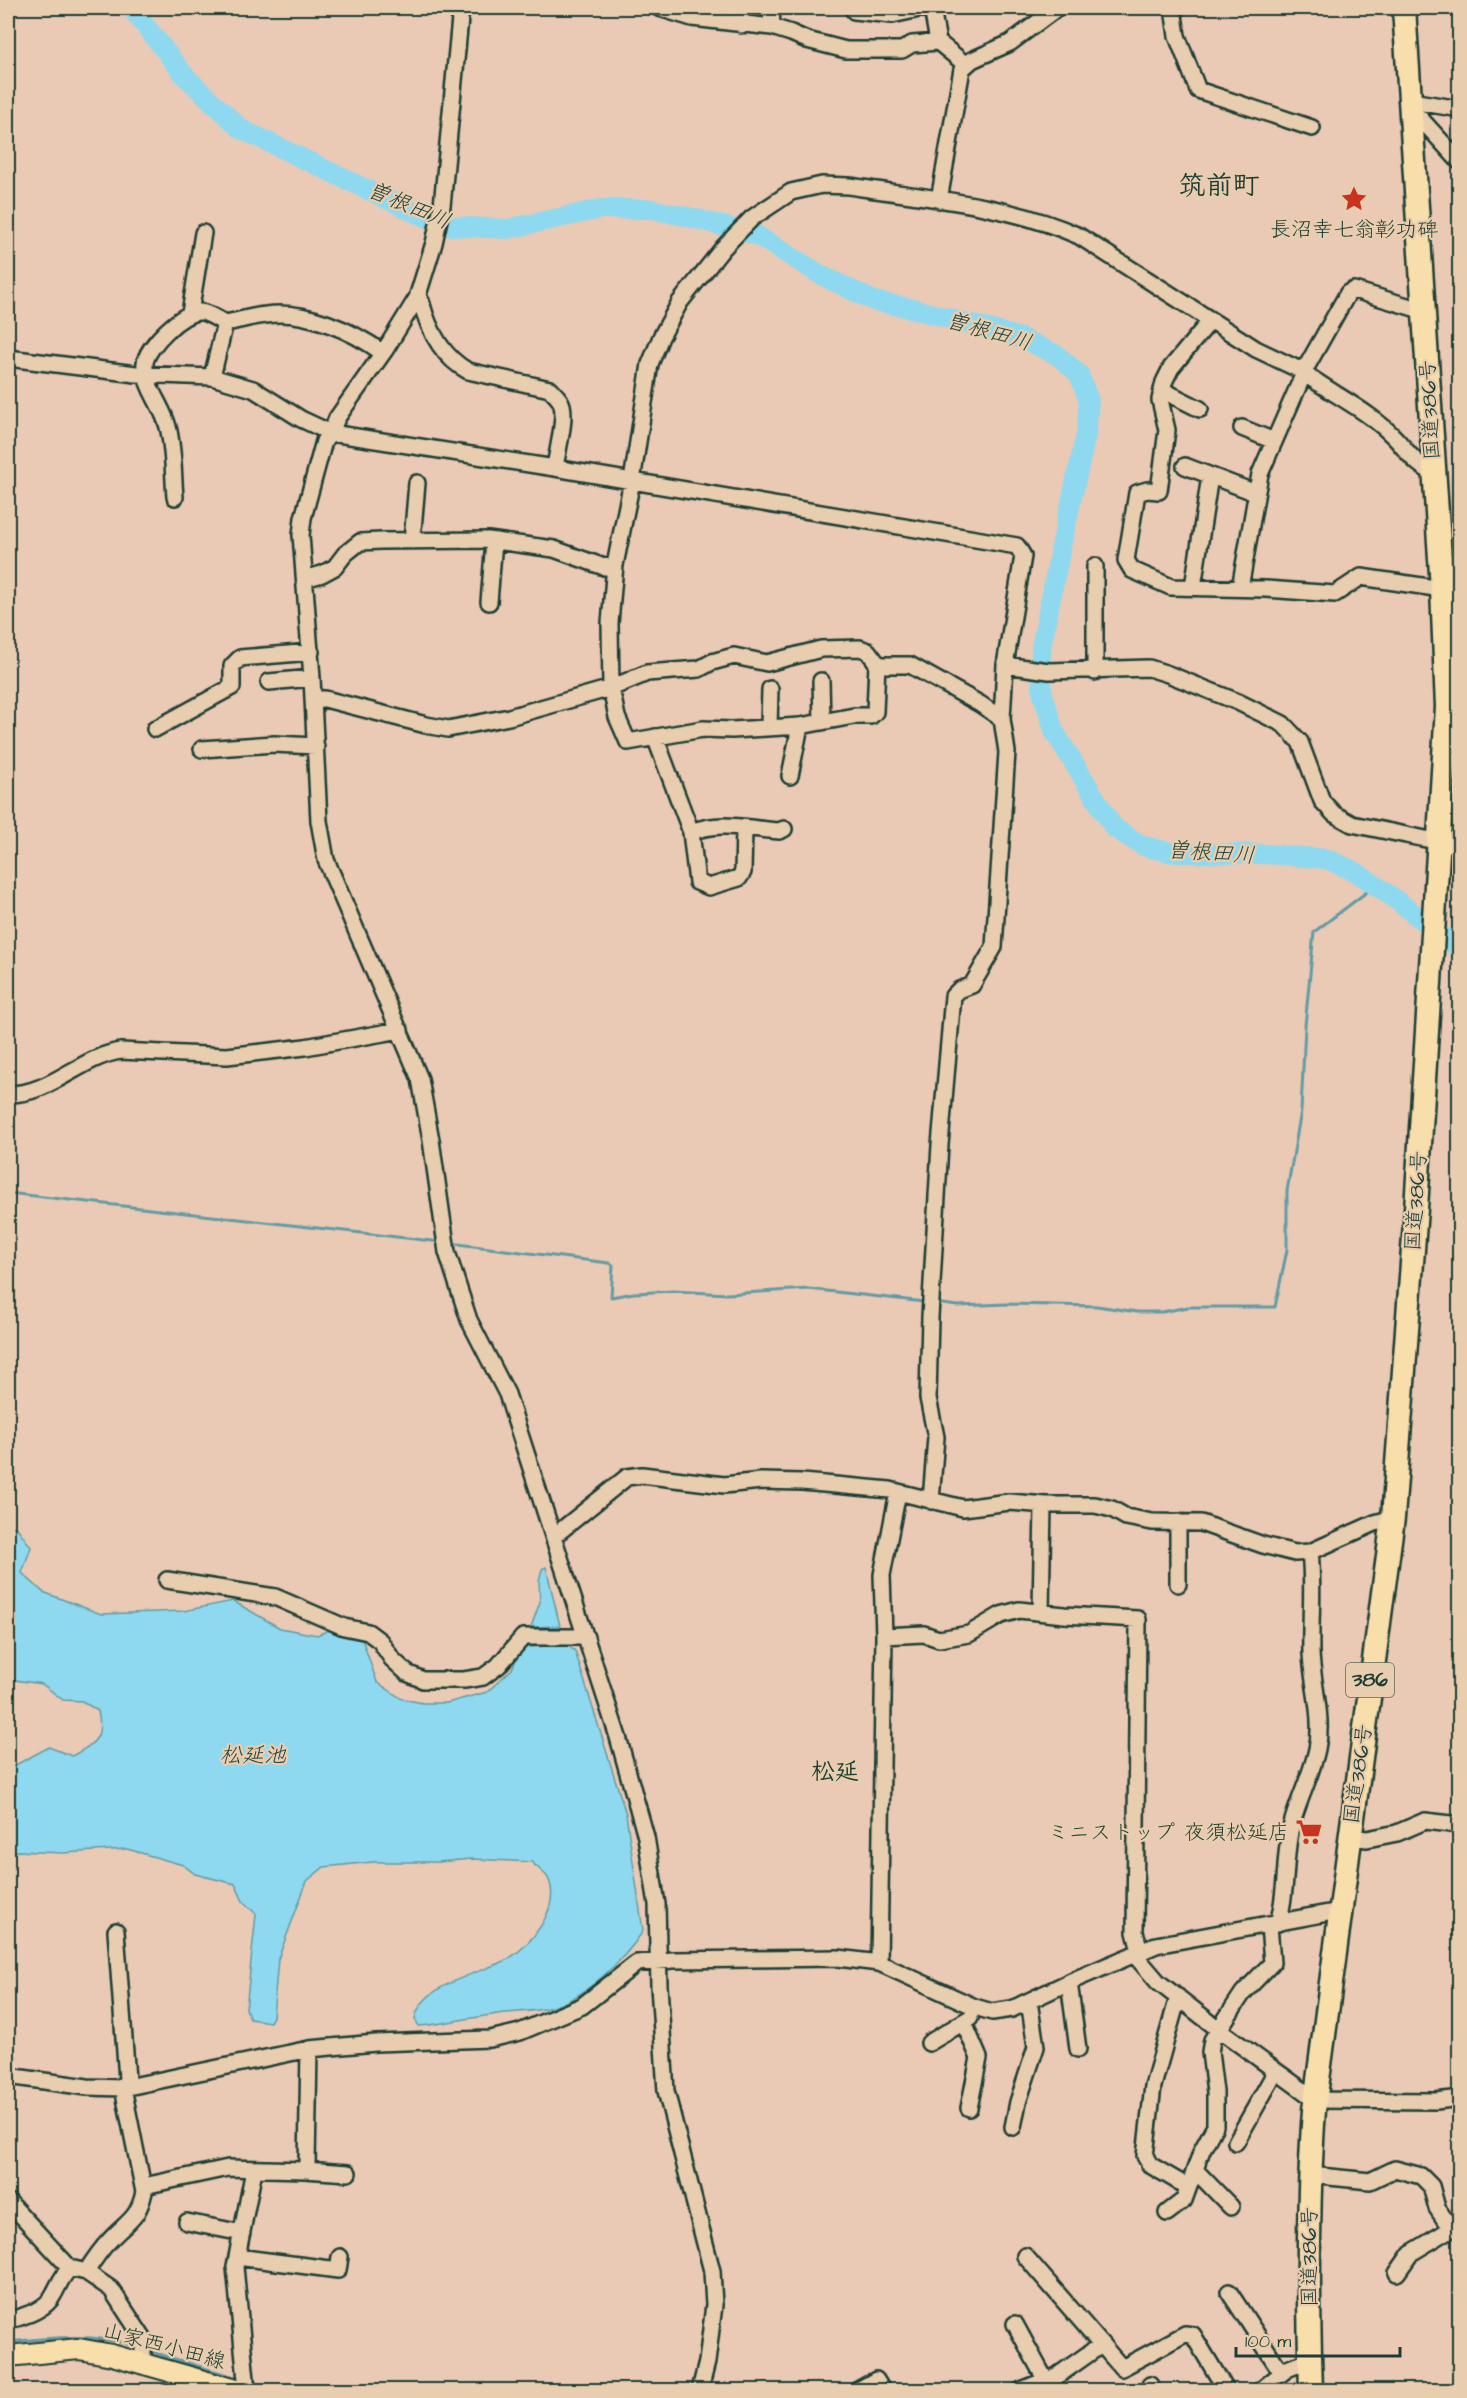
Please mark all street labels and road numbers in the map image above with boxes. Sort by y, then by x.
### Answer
street label: 国道386号 [1413,359,1447,461]
street label: 国道386号 [1398,1150,1434,1252]
road number: 386 [1346,1663,1394,1697]
street label: 国道386号 [1337,1722,1379,1826]
street label: 国道386号 [1295,2207,1324,2307]
street label: 山家西小田線 [99,2316,229,2376]

